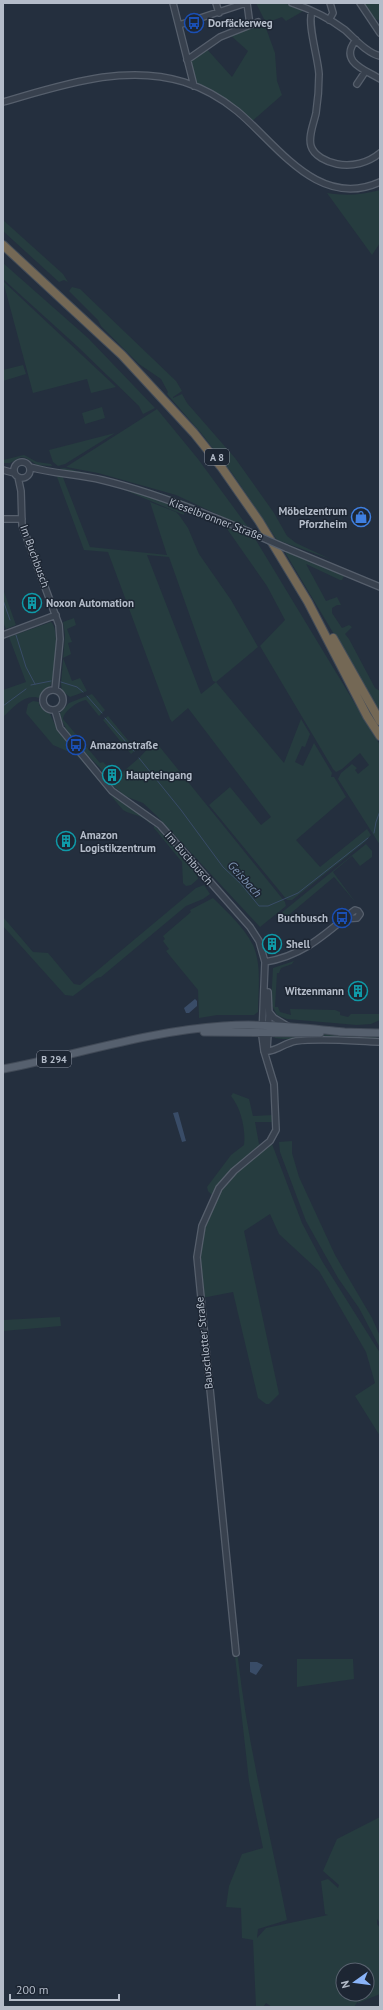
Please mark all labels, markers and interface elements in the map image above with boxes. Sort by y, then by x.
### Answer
bus stop icon: Dorfäckerweg [183,12,205,34]
place label: Dorfäckerweg [208,16,273,30]
road number: A 8 [205,449,229,465]
street label: Kieselbronner Straße [167,495,265,543]
place label: Möbelzentrum Pforzheim [279,504,347,531]
shop icon: Möbelzentrum Pforzheim [350,506,372,528]
street label: Im Buchbusch [17,523,53,589]
building icon: Noxon Automation [21,592,43,614]
place label: Noxon Automation [46,596,134,610]
bus stop icon: Amazonstraße [65,734,87,756]
place label: Amazonstraße [90,738,159,752]
building icon: Haupteingang [101,764,123,786]
place label: Haupteingang [126,768,192,782]
place label: Amazon Logistikzentrum [80,828,156,855]
street label: Im Buchbusch [162,829,216,887]
building icon: Amazon Logistikzentrum [55,830,77,852]
water label: Geisbach [225,858,265,900]
bus stop icon: Buchbusch [331,907,353,929]
place label: Buchbusch [278,911,328,925]
building icon: Shell [261,933,283,955]
place label: Shell [286,937,311,951]
building icon: Witzenmann [347,980,369,1002]
place label: Witzenmann [285,984,344,998]
road number: B 294 [37,1051,71,1067]
street label: Bauschlotter Straße [192,1296,216,1390]
north arrow [335,1962,375,2002]
scale bar [10,1976,119,2002]
text: N [338,1979,353,1990]
text: 200 m [16,1982,49,1997]

